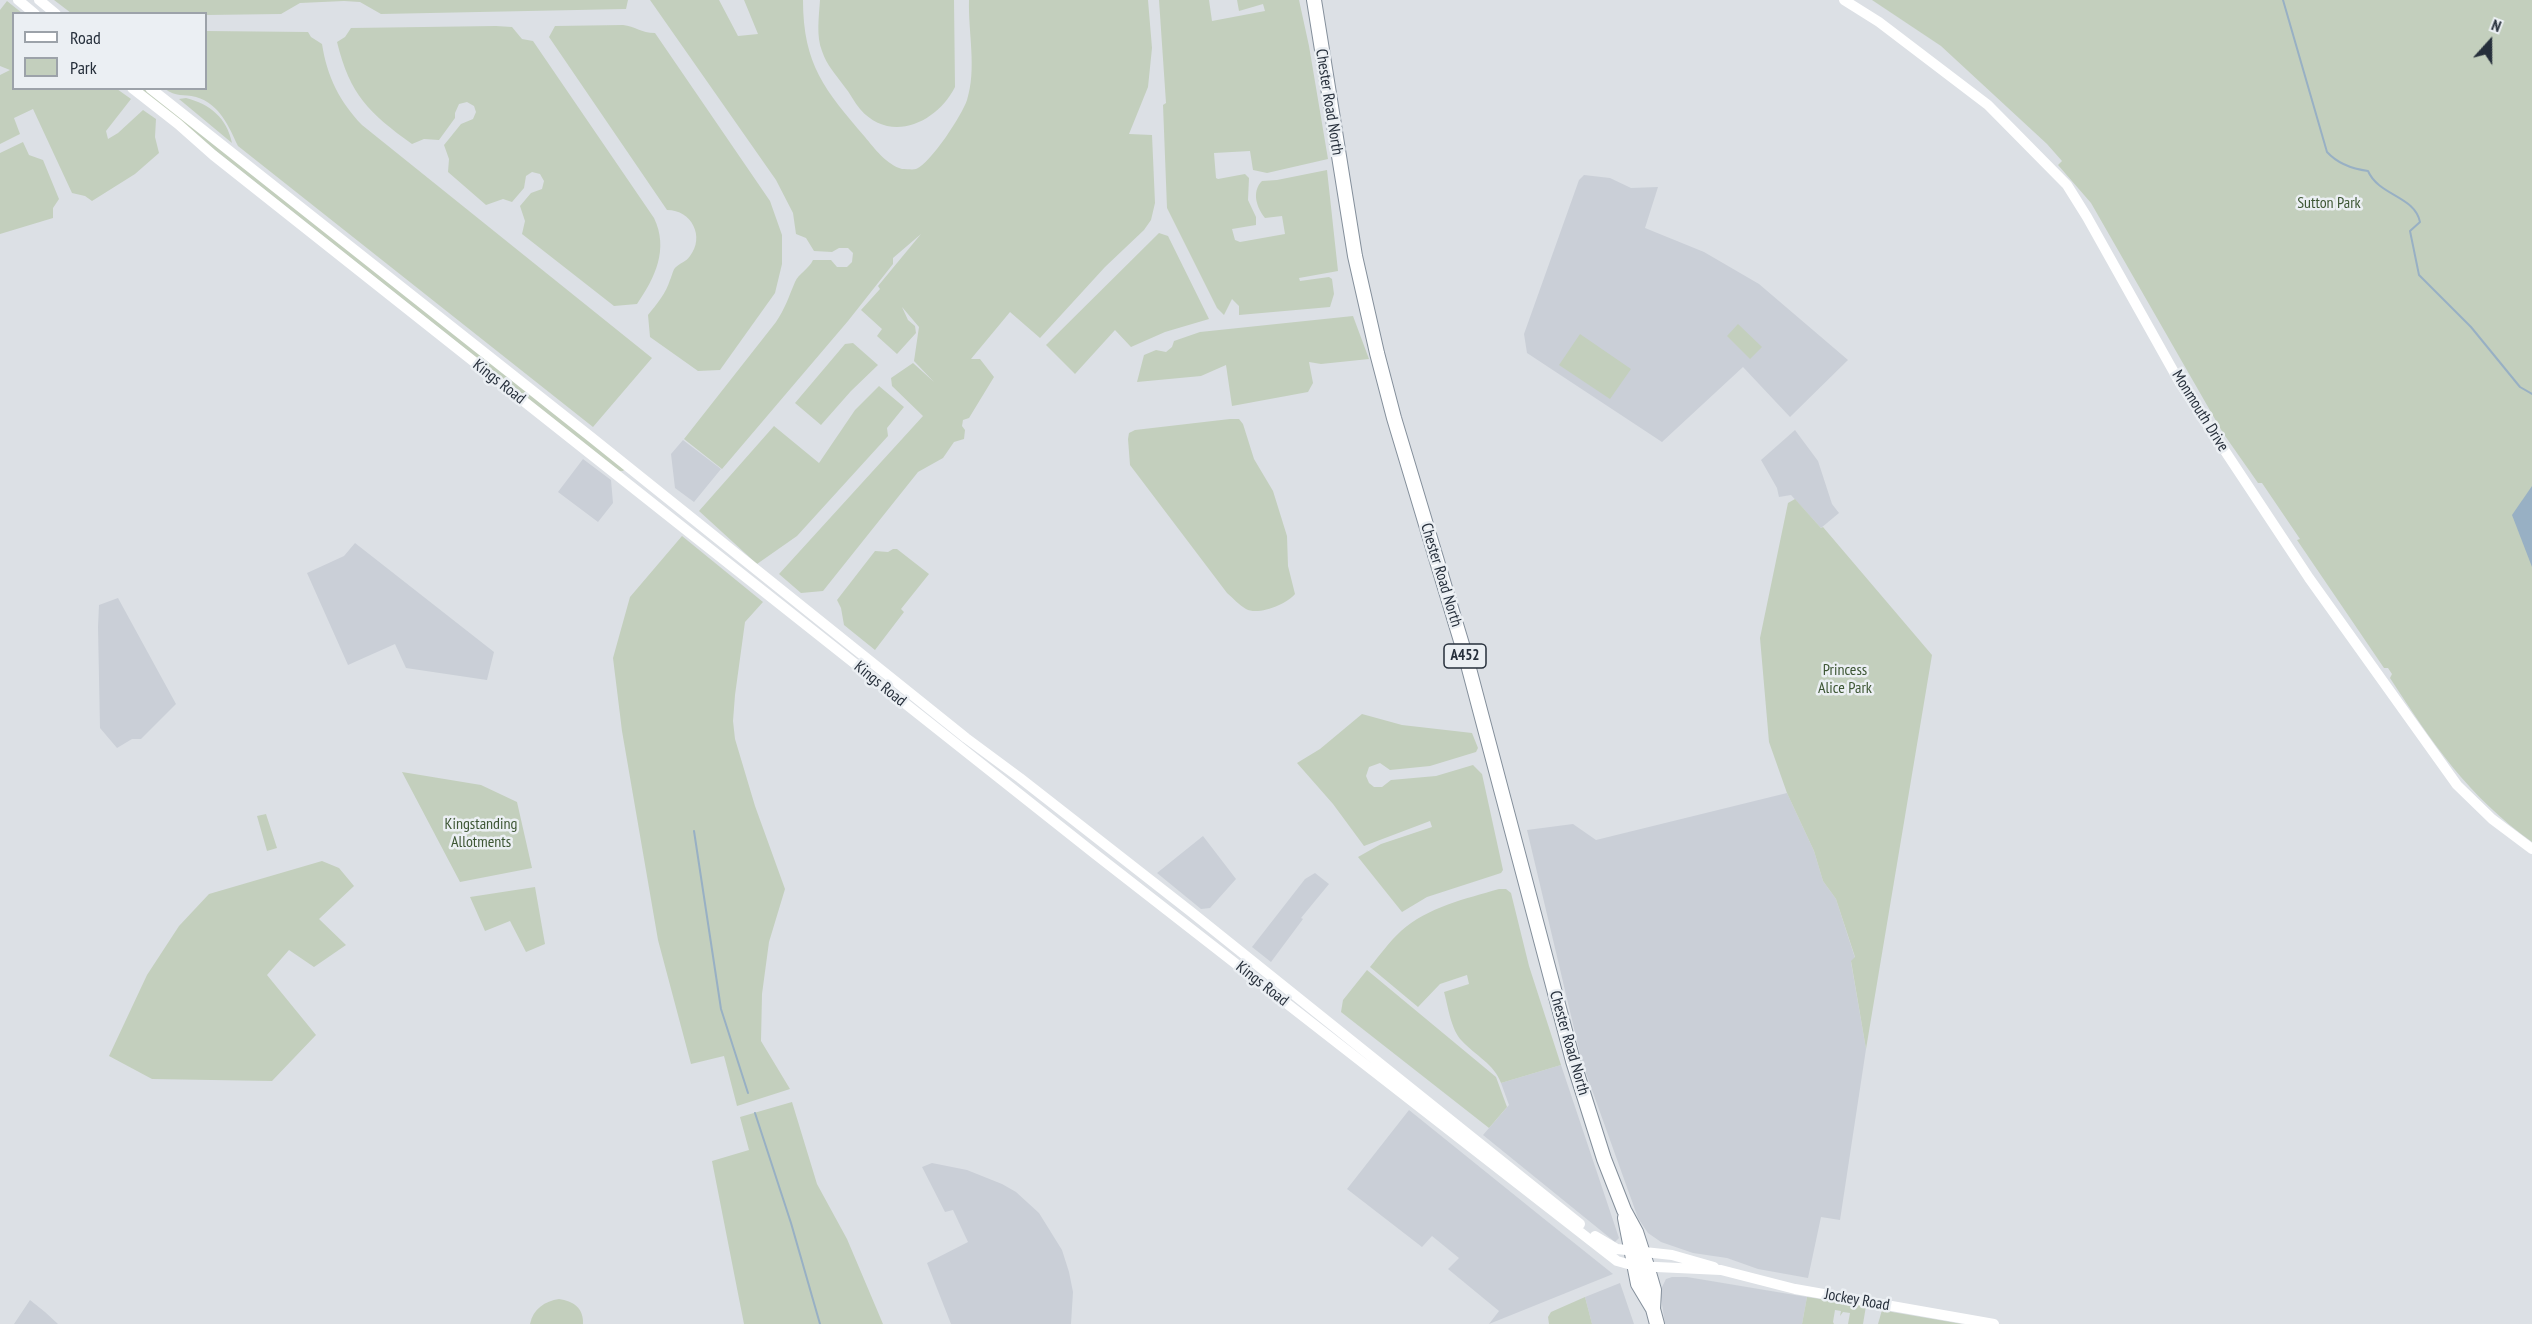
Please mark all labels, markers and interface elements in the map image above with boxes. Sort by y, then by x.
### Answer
legend [12,12,207,90]
north arrow [2460,12,2520,72]
text: N [2489,14,2504,36]
text: Road [70,26,101,49]
street label: Chester Road North [1311,47,1347,157]
text: Park [70,56,97,79]
park label: Sutton Park [2297,193,2361,213]
street label: Kings Road [469,356,529,408]
street label: Monmouth Drive [2167,367,2233,455]
street label: Chester Road North [1416,521,1466,629]
road number: A452 [1444,644,1486,668]
street label: Kings Road [850,657,910,711]
park label: Princess Alice Park [1818,660,1872,698]
park label: Kingstanding Allotments [445,814,517,852]
street label: Kings Road [1232,958,1292,1010]
street label: Chester Road North [1545,989,1593,1097]
street label: Jockey Road [1823,1285,1891,1315]

